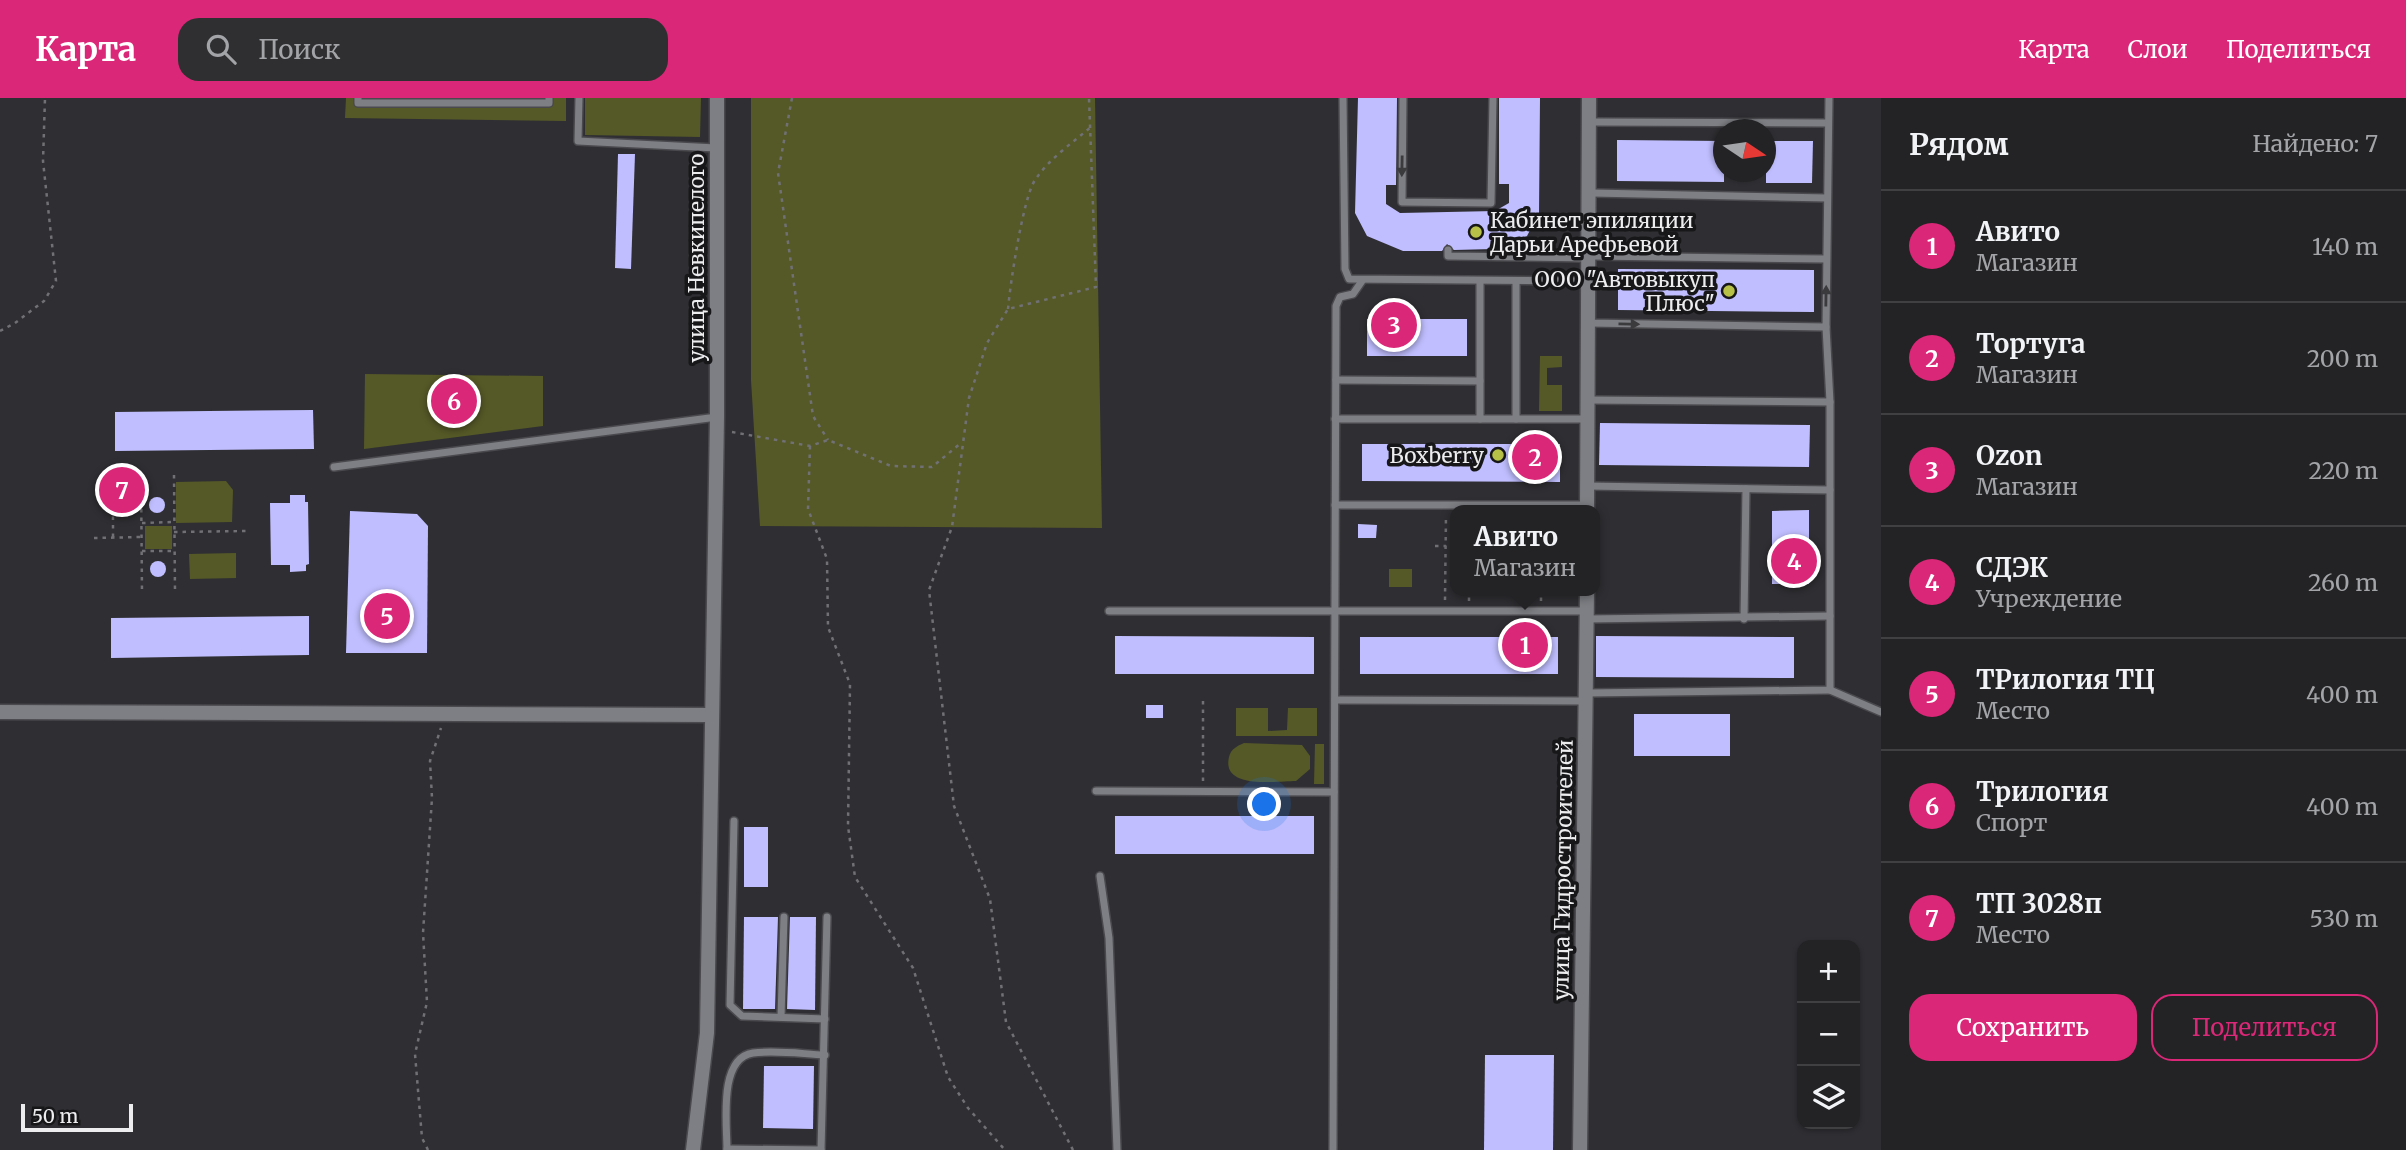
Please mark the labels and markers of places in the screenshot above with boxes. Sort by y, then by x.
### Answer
place label: Кабинет эпиляции Дарьи Арефьевой [1490,207,1694,258]
marker: Кабинет эпиляции Дарьи Арефьевой [1468,224,1484,240]
place label: ООО "Автовыкуп Плюс" [1534,266,1715,317]
marker: ООО "Автовыкуп Плюс" [1721,283,1737,299]
pin: 3 [1371,299,1417,351]
pin: 6 [431,375,477,427]
pin: 2 [1512,431,1558,483]
place label: Boxberry [1390,442,1485,469]
marker: Boxberry [1490,447,1506,463]
pin: 7 [99,464,145,516]
pin: 4 [1771,535,1817,587]
pin: 5 [364,590,410,642]
pin: 1 [1502,619,1548,671]

